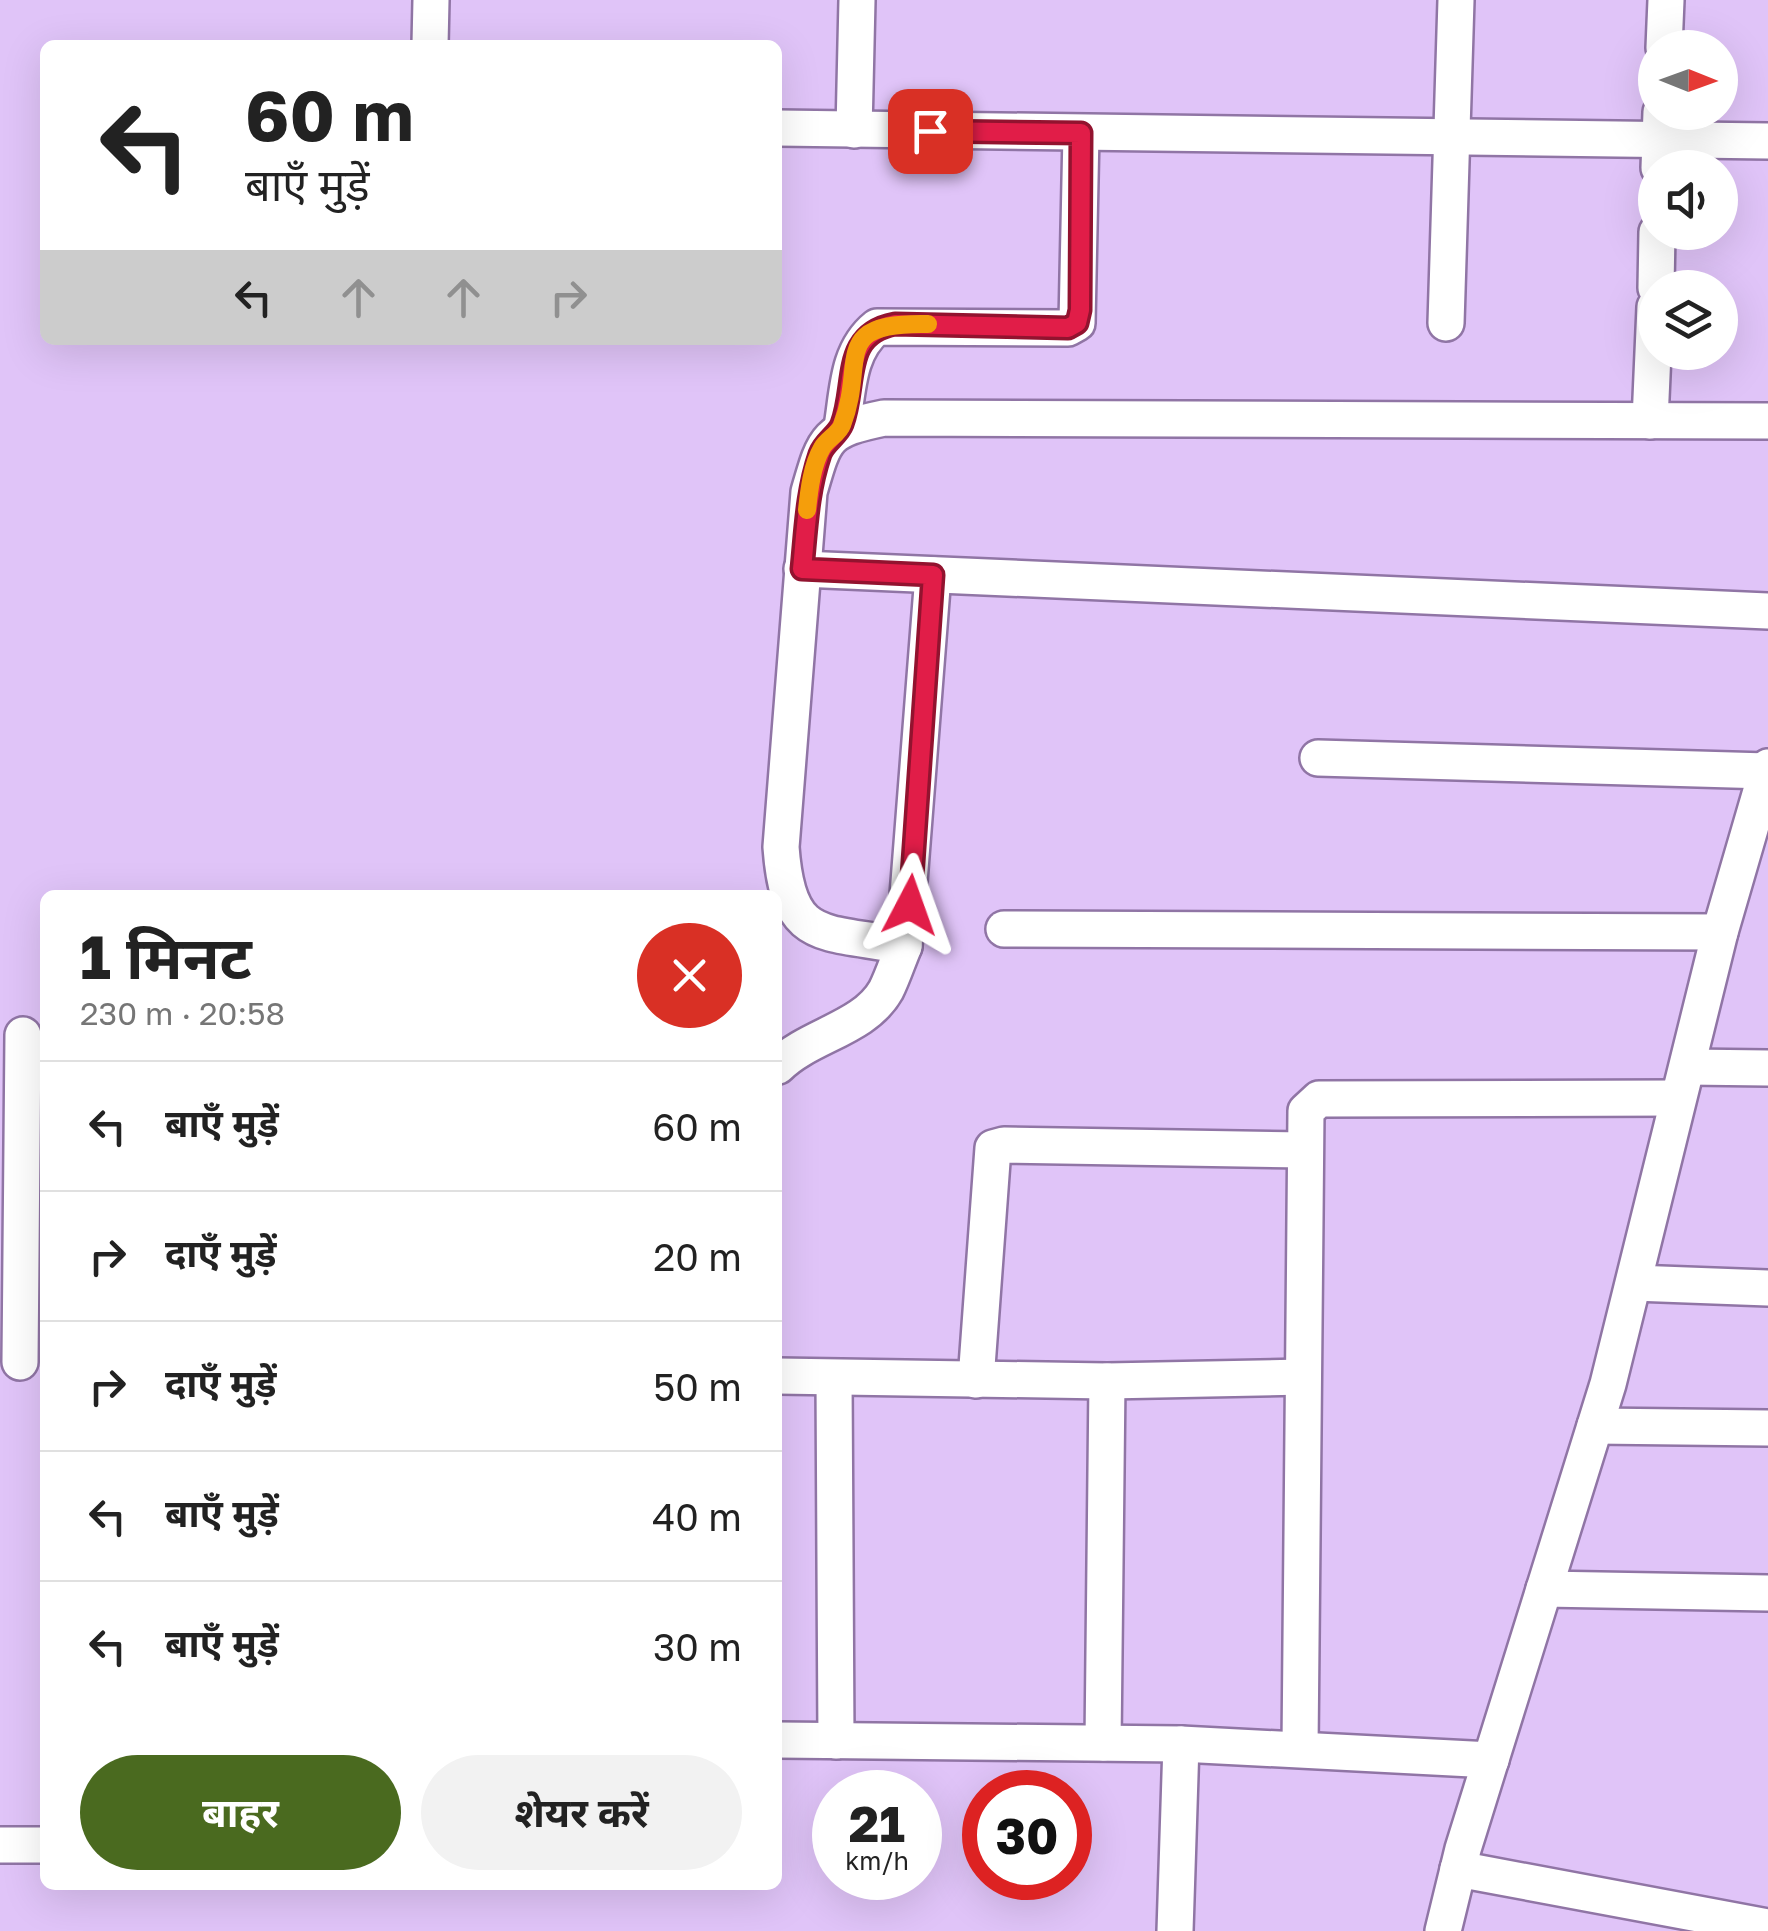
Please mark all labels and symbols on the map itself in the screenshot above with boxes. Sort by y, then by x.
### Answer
north arrow [1638,30,1738,130]
pin [888,89,973,174]
position arrow [858,853,962,957]
speed limit sign: 30 [962,1770,1092,1900]

